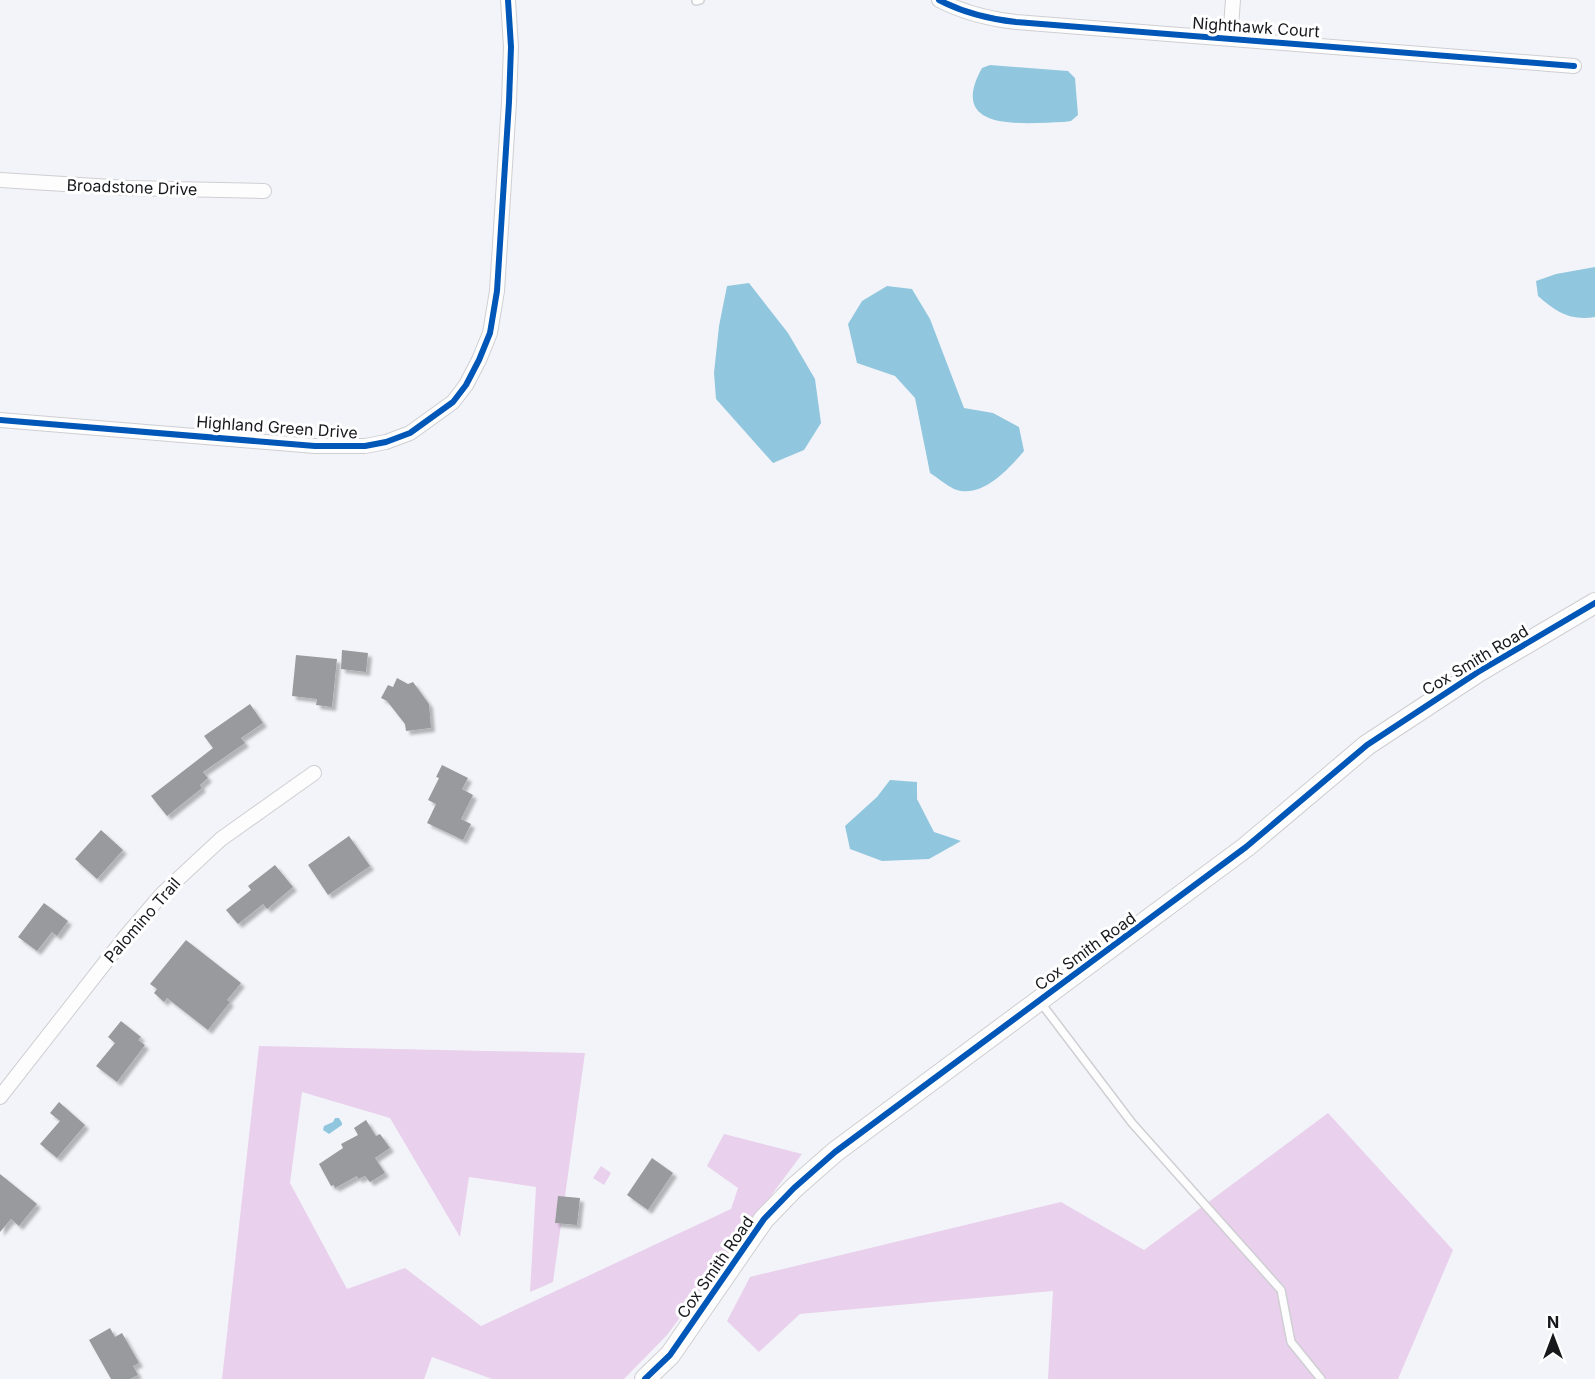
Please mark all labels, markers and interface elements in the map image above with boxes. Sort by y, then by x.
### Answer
street label: Nighthawk Court [1192,13,1320,41]
street label: Broadstone Drive [66,175,198,199]
street label: Highland Green Drive [196,411,358,443]
street label: Cox Smith Road [1418,620,1532,700]
street label: Palomino Trail [100,873,184,967]
street label: Cox Smith Road [1031,908,1139,994]
street label: Cox Smith Road [672,1212,758,1322]
north arrow [1523,1307,1583,1367]
text: N [1547,1312,1559,1332]

